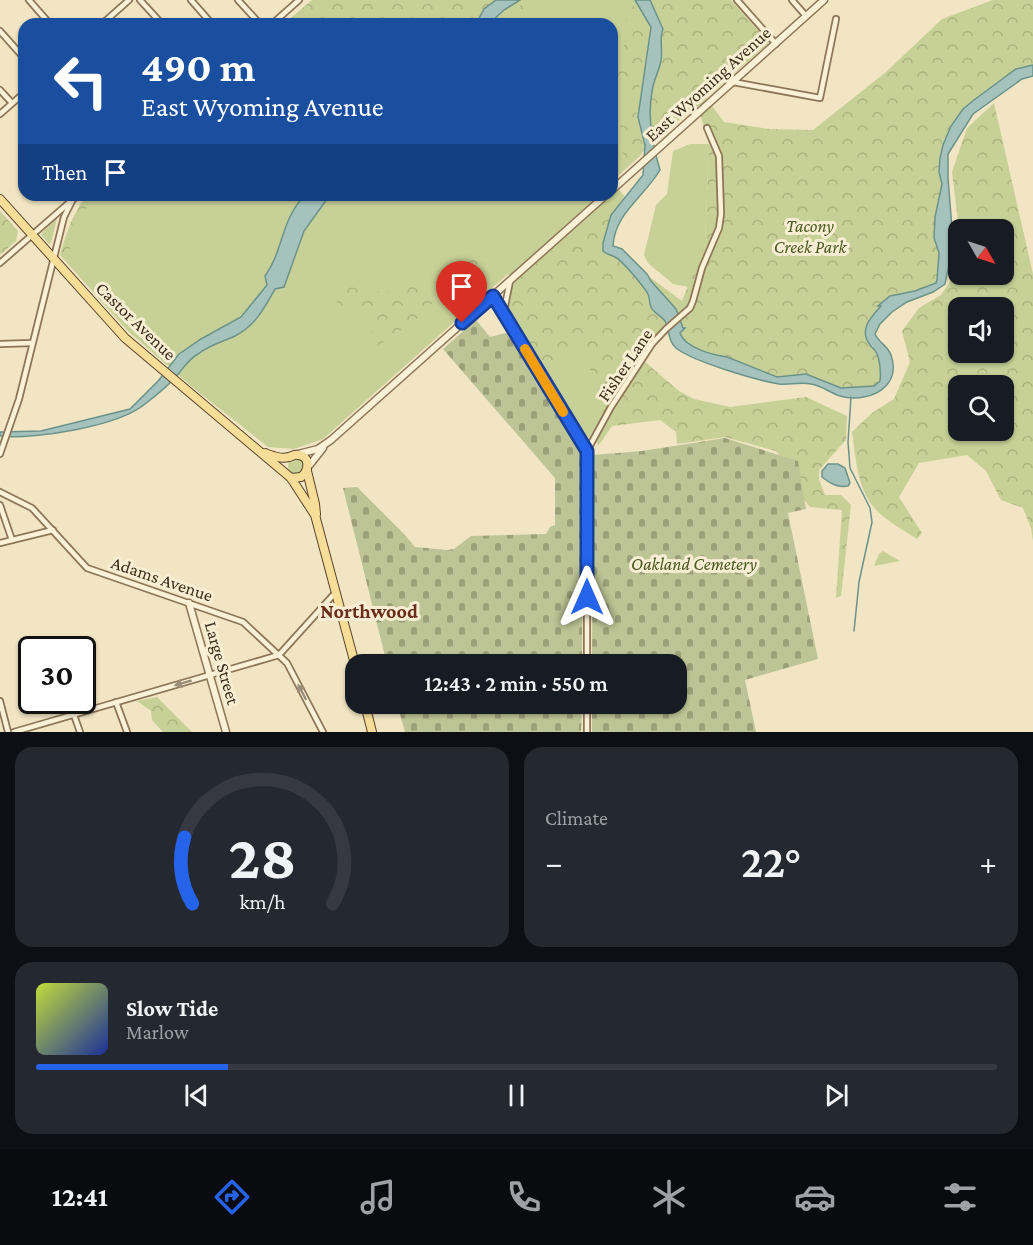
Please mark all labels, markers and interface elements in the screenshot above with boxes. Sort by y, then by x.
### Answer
street label: East Wyoming Avenue [641,22,775,146]
icon: left [42,42,120,120]
text: 490 m [141,43,256,90]
text: East Wyoming Avenue [141,92,384,122]
icon: arrive [99,156,132,189]
text: Then [42,160,87,185]
park label: Tacony Creek Park [774,216,847,257]
north arrow [948,219,1014,285]
map controls [948,219,1014,441]
pin [436,261,487,323]
icon: arrive [445,270,478,303]
street label: Castor Avenue [92,278,180,364]
button: sound [948,297,1014,363]
street label: Fisher Lane [594,325,656,405]
button: search [948,375,1014,441]
street label: Adams Avenue [109,552,215,606]
park label: Oakland Cemetery [631,554,757,574]
position arrow [555,565,619,629]
district label: Northwood [320,600,418,622]
street label: Large Street [201,619,244,708]
speed limit sign: 30 [18,636,96,714]
text: 12:43 · 2 min · 550 m [424,671,608,696]
one-way arrow [173,679,191,688]
one-way arrow [297,684,307,701]
text: Climate [545,807,608,829]
text: 28 [228,822,296,891]
text: 22° [741,837,801,887]
text: − [545,844,562,881]
text: + [980,844,997,881]
text: km/h [239,890,286,914]
text: Slow Tide [126,996,218,1021]
text: Marlow [126,1021,189,1043]
icon: previous [180,1079,213,1112]
icon: pause [500,1079,533,1112]
icon: next [820,1079,853,1112]
icon: directions [211,1176,253,1218]
icon: music [357,1176,399,1218]
icon: phone [503,1176,545,1218]
icon: climate [648,1176,690,1218]
icon: car [794,1176,836,1218]
icon: filters [939,1176,981,1218]
text: 12:41 [52,1182,108,1212]

